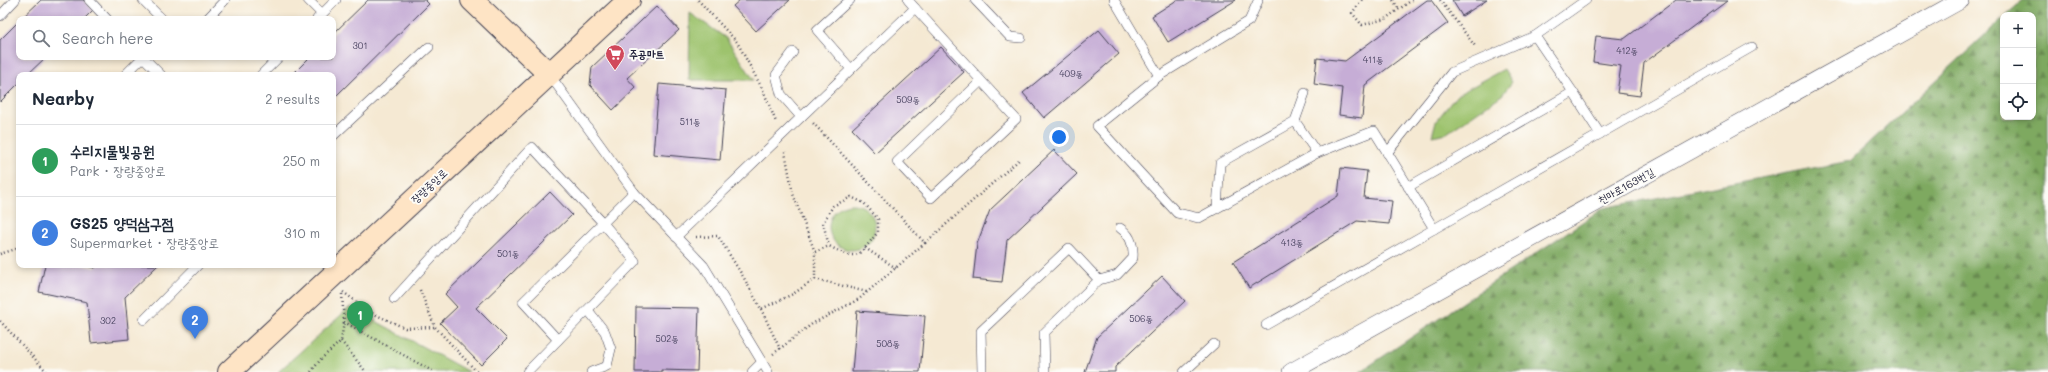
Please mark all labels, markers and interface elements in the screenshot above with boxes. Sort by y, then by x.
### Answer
map controls [2000,12,2036,120]
button: + [2000,12,2036,48]
search box [16,16,336,60]
icon: search [30,27,52,49]
text: Search here [62,28,153,48]
house number: 301 [353,40,367,51]
supermarket icon: 주공마트 [604,43,626,71]
house number: 412동 [1616,45,1638,56]
place label: 주공마트 [629,46,665,61]
button: − [2000,48,2036,84]
house number: 411동 [1363,54,1383,65]
house number: 409동 [1059,68,1083,79]
button: locate [2000,84,2036,120]
text: Nearby [32,87,94,109]
text: 2 results [265,90,320,107]
house number: 509동 [896,94,920,105]
house number: 511동 [680,116,700,127]
your location [1049,127,1069,147]
text: 수리지물빛공원 [70,141,155,161]
text: 1 [42,152,48,169]
text: 250 m [283,152,320,169]
text: Park · 장량중앙로 [70,162,166,179]
street label: 천마로163번길 [1595,164,1657,207]
street label: 장량중앙로 [407,165,450,206]
text: GS25 양덕삼구점 [70,213,174,233]
text: 2 [41,224,49,241]
text: 310 m [284,224,320,241]
text: Supermarket · 장량중앙로 [70,234,219,251]
house number: 413동 [1281,237,1303,248]
house number: 501동 [497,248,519,259]
pin: 1 [347,301,373,334]
pin: 2 [182,306,208,339]
house number: 506동 [1129,313,1153,324]
house number: 302 [100,315,116,326]
house number: 502동 [655,333,679,344]
house number: 508동 [876,338,900,349]

